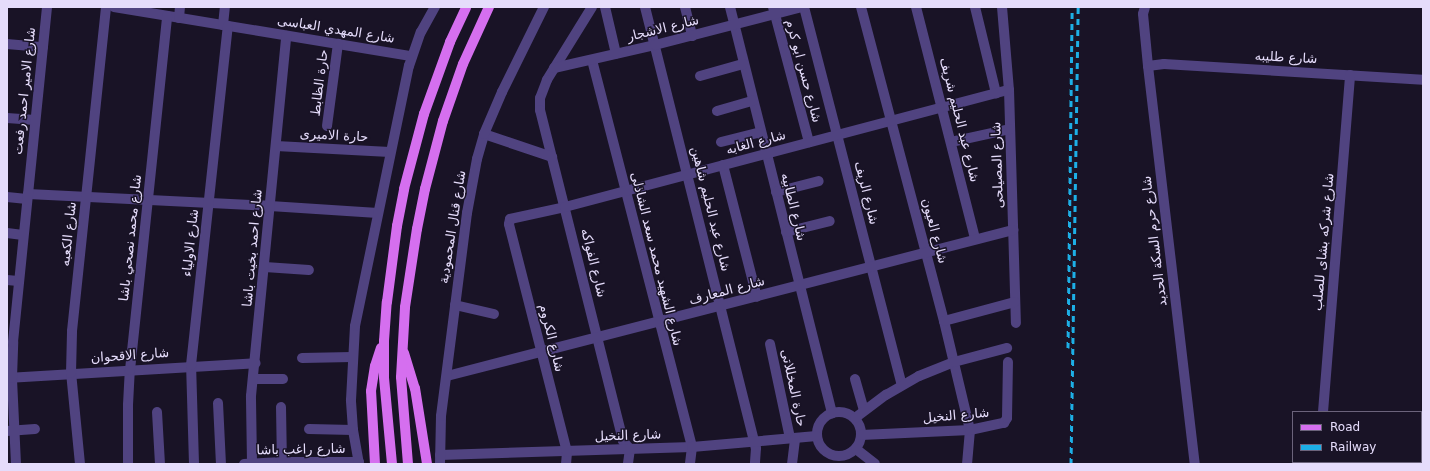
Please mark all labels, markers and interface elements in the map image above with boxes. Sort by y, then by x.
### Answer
street label: شارع المهدي العباسى [276,13,396,47]
street label: شارع الاشجار [625,13,701,45]
street label: شارع حسن ابو كرم [782,18,824,124]
street label: شارع الامير احمد رفعت [11,27,39,155]
street label: حارة الظابط [308,49,332,117]
street label: شارع طليبه [1254,49,1318,67]
street label: شارع عبد الحليم شريف [936,56,982,184]
street label: شارع المصيلحى [989,121,1007,209]
street label: حارة الاميرى [299,126,369,146]
street label: شارع الغابه [724,128,788,158]
street label: شارع عبد الحليم شاهين [687,145,733,273]
street label: شارع الريف [851,160,881,226]
street label: شارع قنال المحمودية [436,169,470,285]
street label: شارع الشهيد محمد سعد الشاذلى [627,170,685,348]
street label: شارع الطابيه [777,171,809,243]
street label: شارع شركه بشاى للصلب [1310,172,1338,312]
street label: شارع محمد نصحي باشا [117,174,145,302]
street label: شارع حرم السكة الحديد [1139,175,1171,307]
street label: شارع احمد بخيت باشا [240,188,266,308]
street label: شارع العيون [918,197,950,265]
street label: شارع الكعبه [58,201,80,267]
street label: شارع الاولياء [180,208,202,278]
street label: شارع الفواكه [577,227,609,299]
street label: شارع المعارف [687,273,767,309]
street label: شارع الكروم [535,303,567,373]
street label: شارع الاقحوان [90,345,170,367]
street label: حارة المخللاتى [777,348,809,428]
street label: شارع النخيل [922,405,990,427]
legend [1292,411,1422,463]
text: Road [1330,420,1360,434]
street label: شارع النخيل [594,427,662,445]
text: Railway [1330,440,1376,454]
street label: شارع راغب باشا [256,441,346,459]

